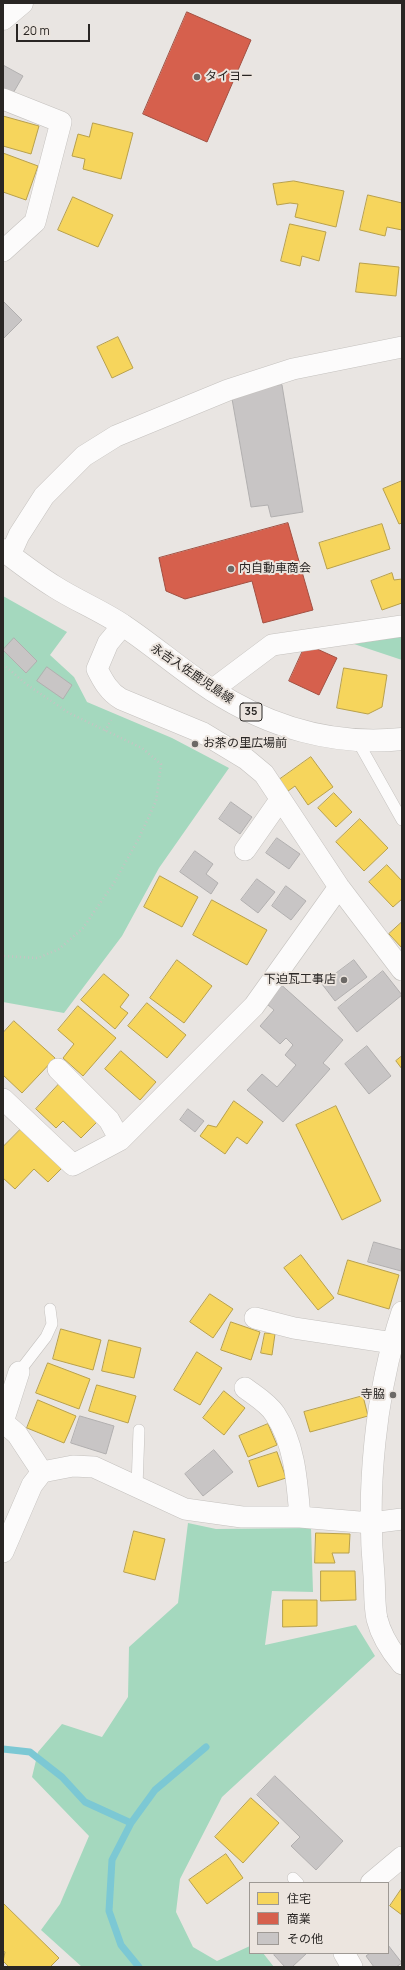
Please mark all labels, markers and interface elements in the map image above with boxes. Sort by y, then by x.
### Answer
scale bar [18,16,92,42]
text: 20 m [23,22,50,39]
place label: タイヨー [205,70,253,84]
marker: タイヨー [192,72,202,82]
place label: 内自動車商会 [239,562,311,576]
marker: 内自動車商会 [226,564,236,574]
street label: 永吉入佐鹿児島線 [148,641,236,707]
road number: 35 [240,703,262,721]
place label: お茶の里広場前 [203,737,287,751]
marker: お茶の里広場前 [190,739,200,749]
place label: 下迫瓦工事店 [264,973,336,987]
marker: 下迫瓦工事店 [339,975,349,985]
place label: 寺脇 [361,1388,385,1402]
marker: 寺脇 [388,1390,398,1400]
legend [249,1882,389,1954]
text: 住宅 [287,1890,311,1907]
text: 商業 [287,1910,311,1927]
text: その他 [287,1930,323,1947]

